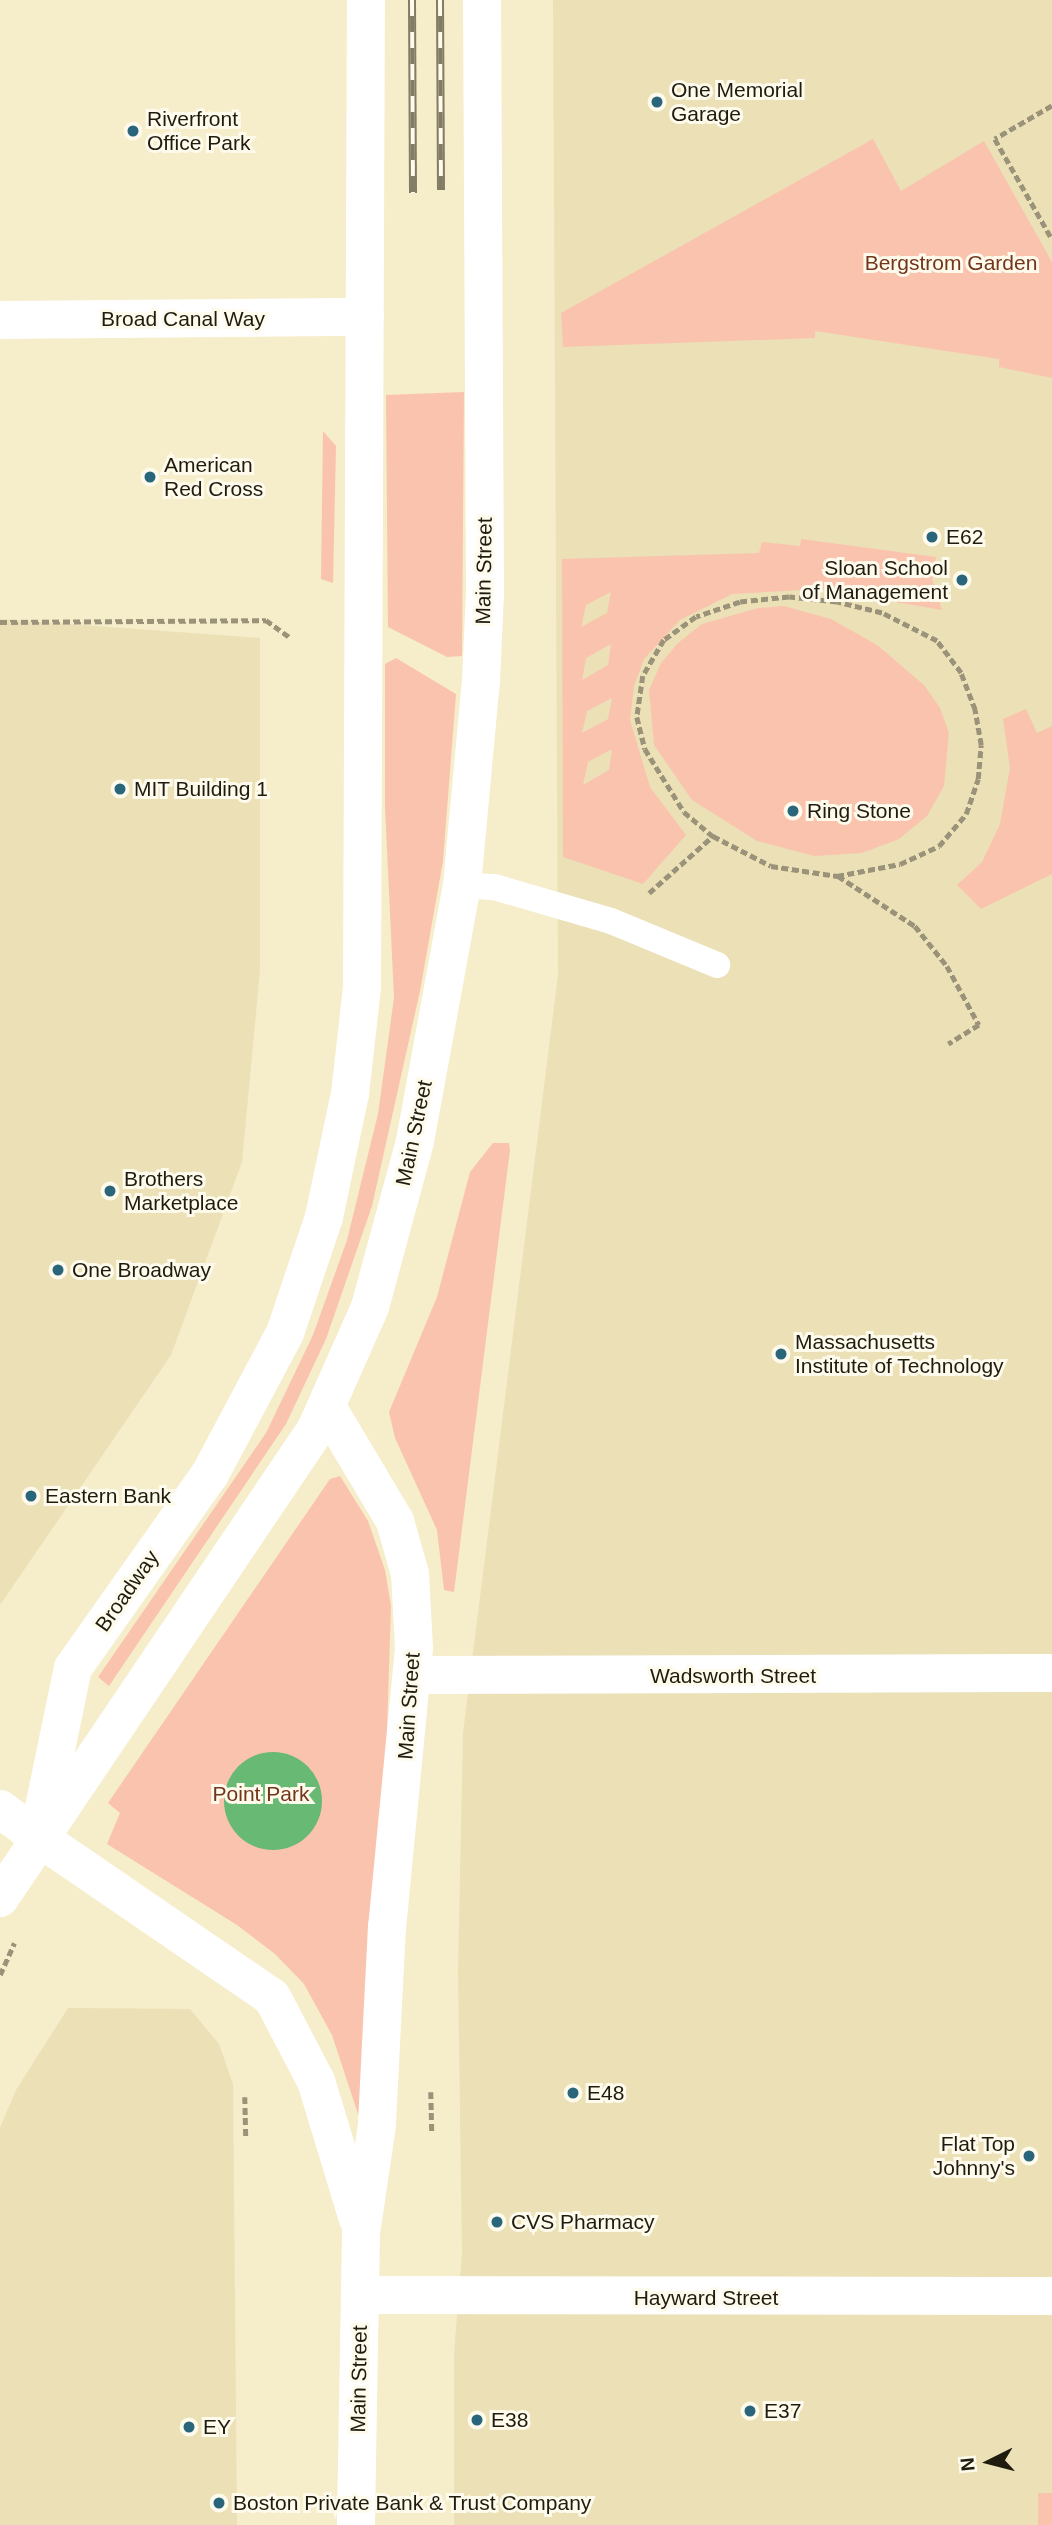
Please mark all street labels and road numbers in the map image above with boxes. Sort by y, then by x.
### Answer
street label: Broad Canal Way [101,306,265,332]
street label: Main Street [470,517,498,625]
street label: Main Street [391,1078,437,1188]
street label: Broadway [90,1546,164,1636]
street label: Main Street [393,1652,425,1760]
street label: Wadsworth Street [650,1663,816,1689]
street label: Hayward Street [634,2285,778,2311]
street label: Main Street [345,2325,373,2433]

